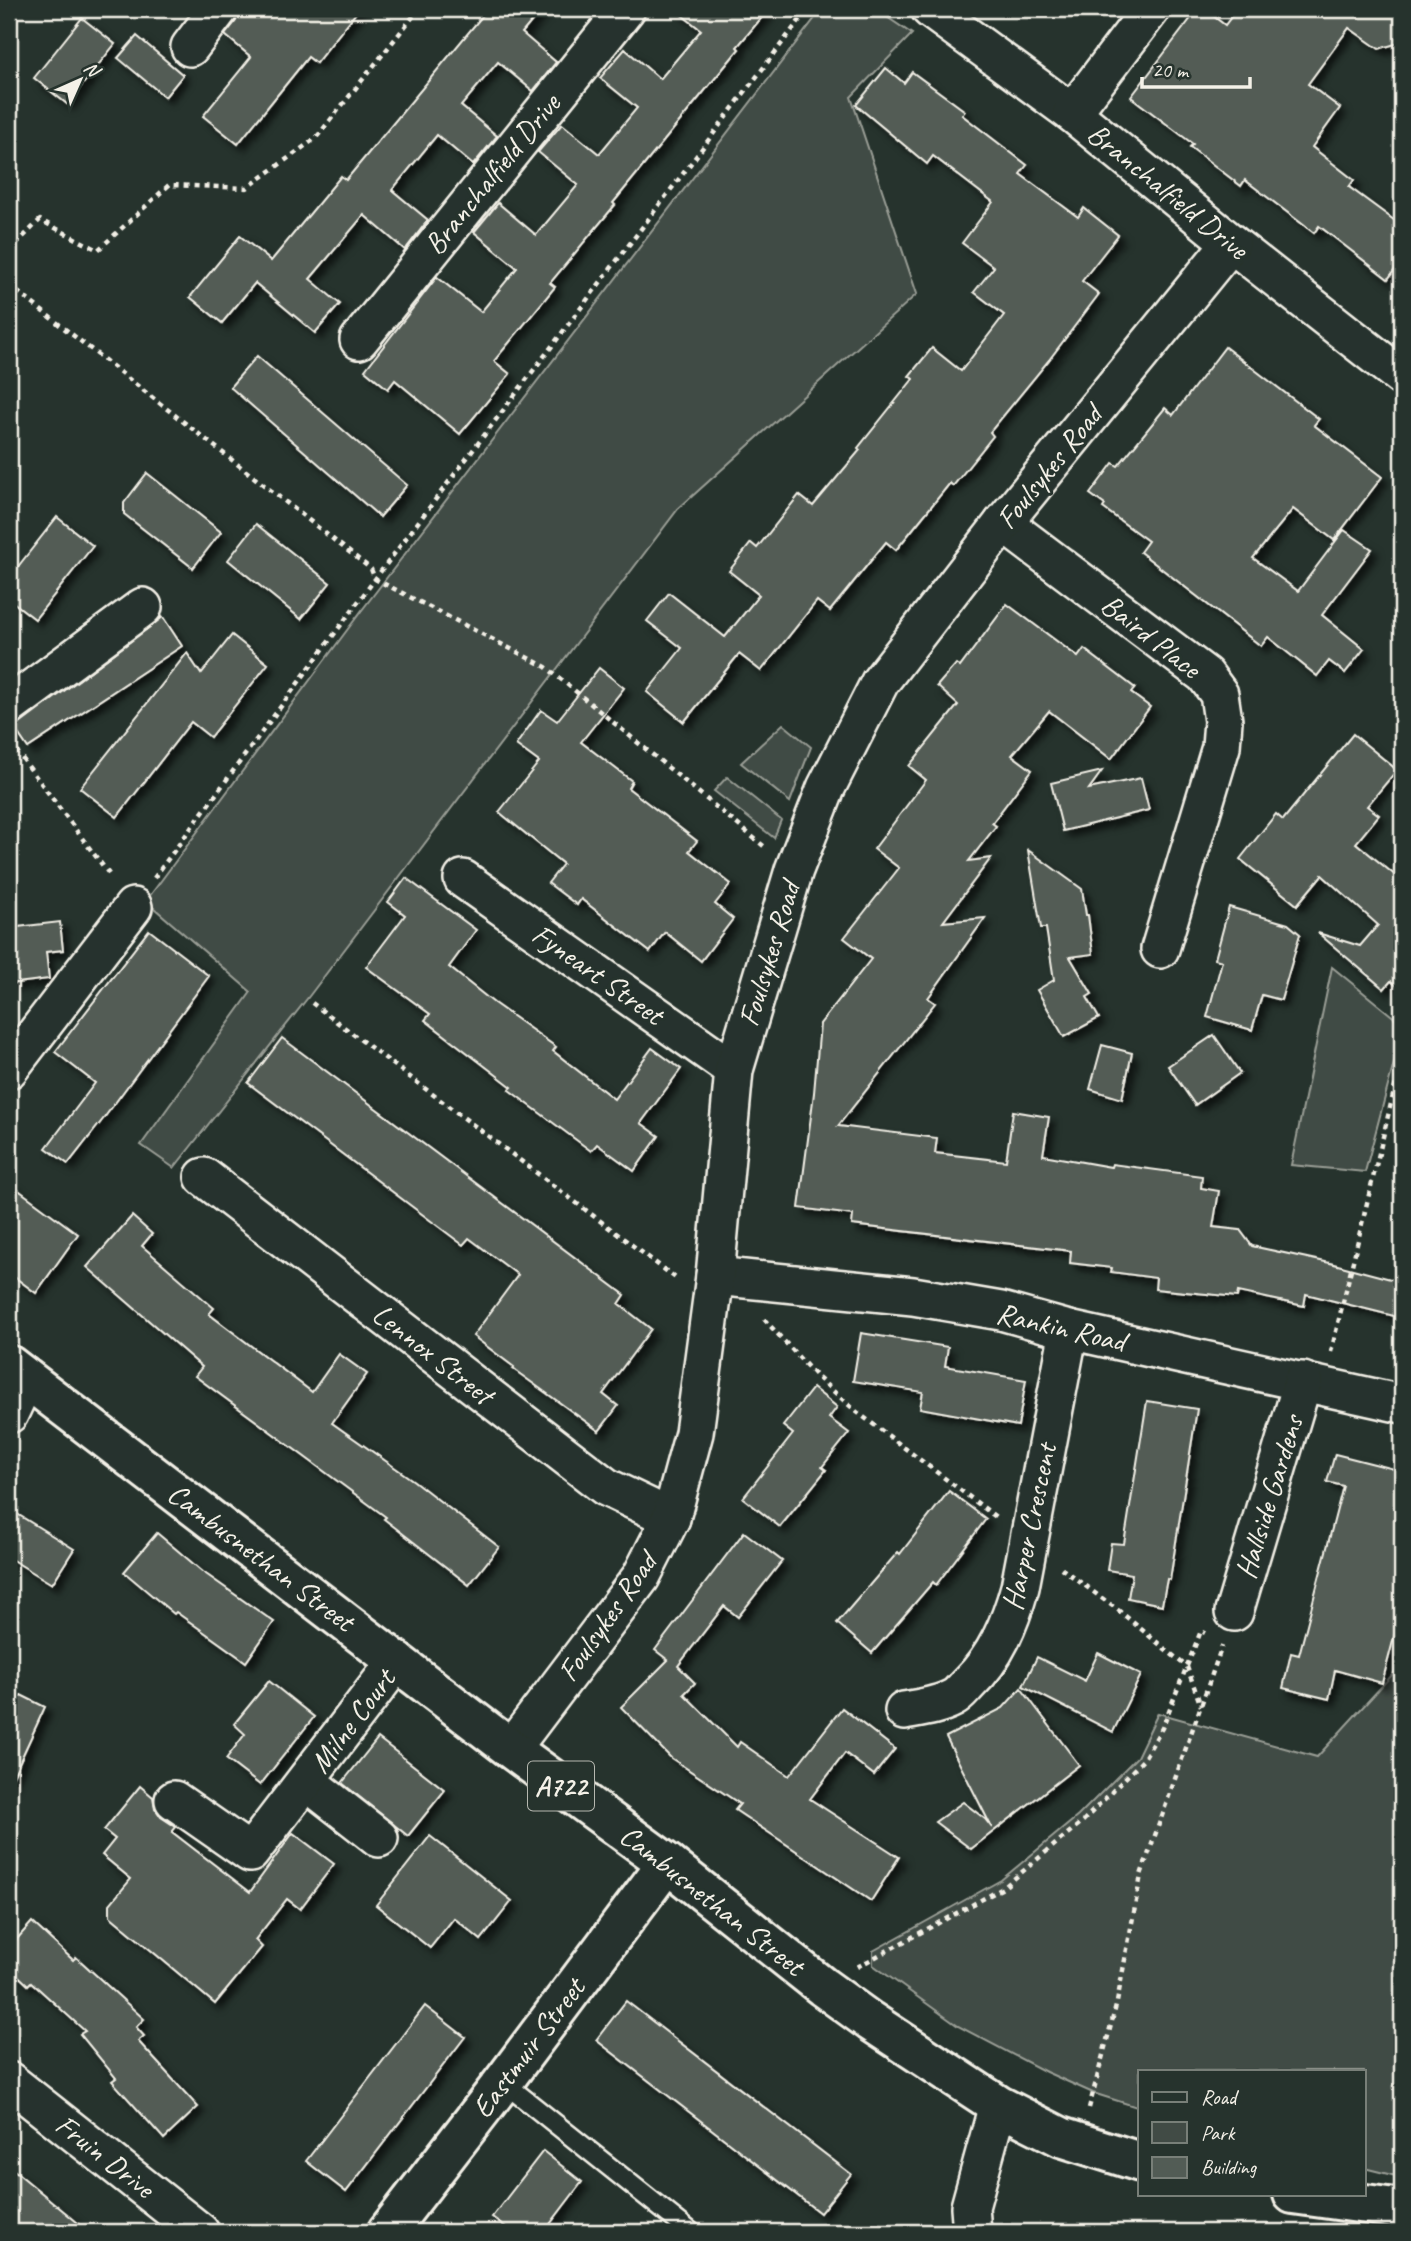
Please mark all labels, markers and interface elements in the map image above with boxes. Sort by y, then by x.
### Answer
north arrow [46,46,116,116]
scale bar [1142,46,1250,90]
text: N [79,56,106,84]
text: 20 m [1152,57,1190,83]
street label: Branchalfield Drive [416,84,570,262]
street label: Branchalfield Drive [1080,115,1258,269]
street label: Foulsykes Road [987,394,1113,537]
street label: Baird Place [1094,585,1210,688]
street label: Foulsykes Road [729,873,810,1031]
street label: Fyneart Street [525,915,674,1035]
street label: Rankin Road [993,1294,1133,1361]
street label: Lennox Street [365,1295,504,1415]
street label: Hallside Gardens [1226,1408,1313,1583]
street label: Harper Crescent [993,1437,1066,1614]
street label: Cambusnethan Street [160,1474,364,1641]
street label: Foulsykes Road [549,1542,668,1689]
street label: Milne Court [301,1659,405,1780]
road number: A722 [528,1762,594,1810]
street label: Cambusnethan Street [612,1816,814,1986]
street label: Eastmuir Street [463,1968,595,2126]
legend [1138,2070,1366,2196]
text: Road [1201,2084,1240,2110]
street label: Fruin Drive [48,2106,164,2208]
text: Park [1201,2120,1236,2146]
text: Building [1201,2154,1258,2180]

